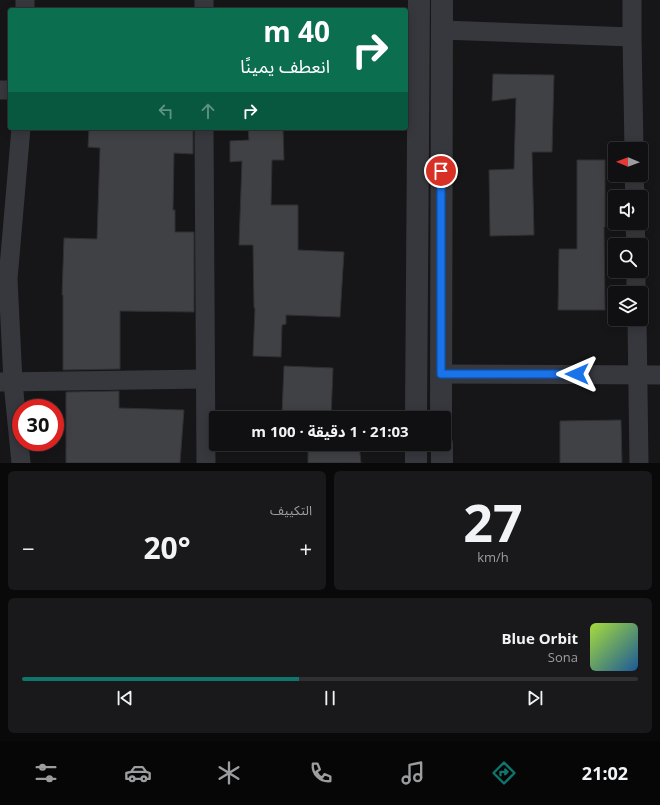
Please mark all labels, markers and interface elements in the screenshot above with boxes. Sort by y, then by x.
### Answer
text: 40 m [263,12,330,50]
icon: right [344,24,396,76]
text: انعطف يمينًا [240,54,330,78]
icon: left [155,100,177,122]
icon: ahead [197,100,219,122]
icon: right [239,100,261,122]
north arrow [608,142,648,182]
map controls [608,142,648,326]
pin [424,154,458,188]
icon: arrive [430,160,452,182]
button: sound [608,190,648,230]
button: search [608,238,648,278]
button: layers [608,286,648,326]
position arrow [556,353,598,395]
speed limit sign: 30 [12,399,64,451]
text: 21:03 · 1 دقيقة · 100 m [251,421,409,441]
text: 27 [463,486,523,557]
text: التكييف [270,501,312,519]
text: 20° [143,527,191,568]
text: − [22,533,35,563]
text: + [299,533,312,563]
text: km/h [477,548,509,566]
text: Blue Orbit [501,628,578,648]
text: Sona [548,648,578,666]
icon: previous [114,687,136,709]
icon: pause [319,687,341,709]
icon: next [524,687,546,709]
icon: filters [32,759,60,787]
icon: car [124,759,152,787]
icon: climate [215,759,243,787]
icon: phone [307,759,335,787]
icon: music [399,759,427,787]
icon: directions [490,759,518,787]
text: 21:02 [582,761,628,785]

